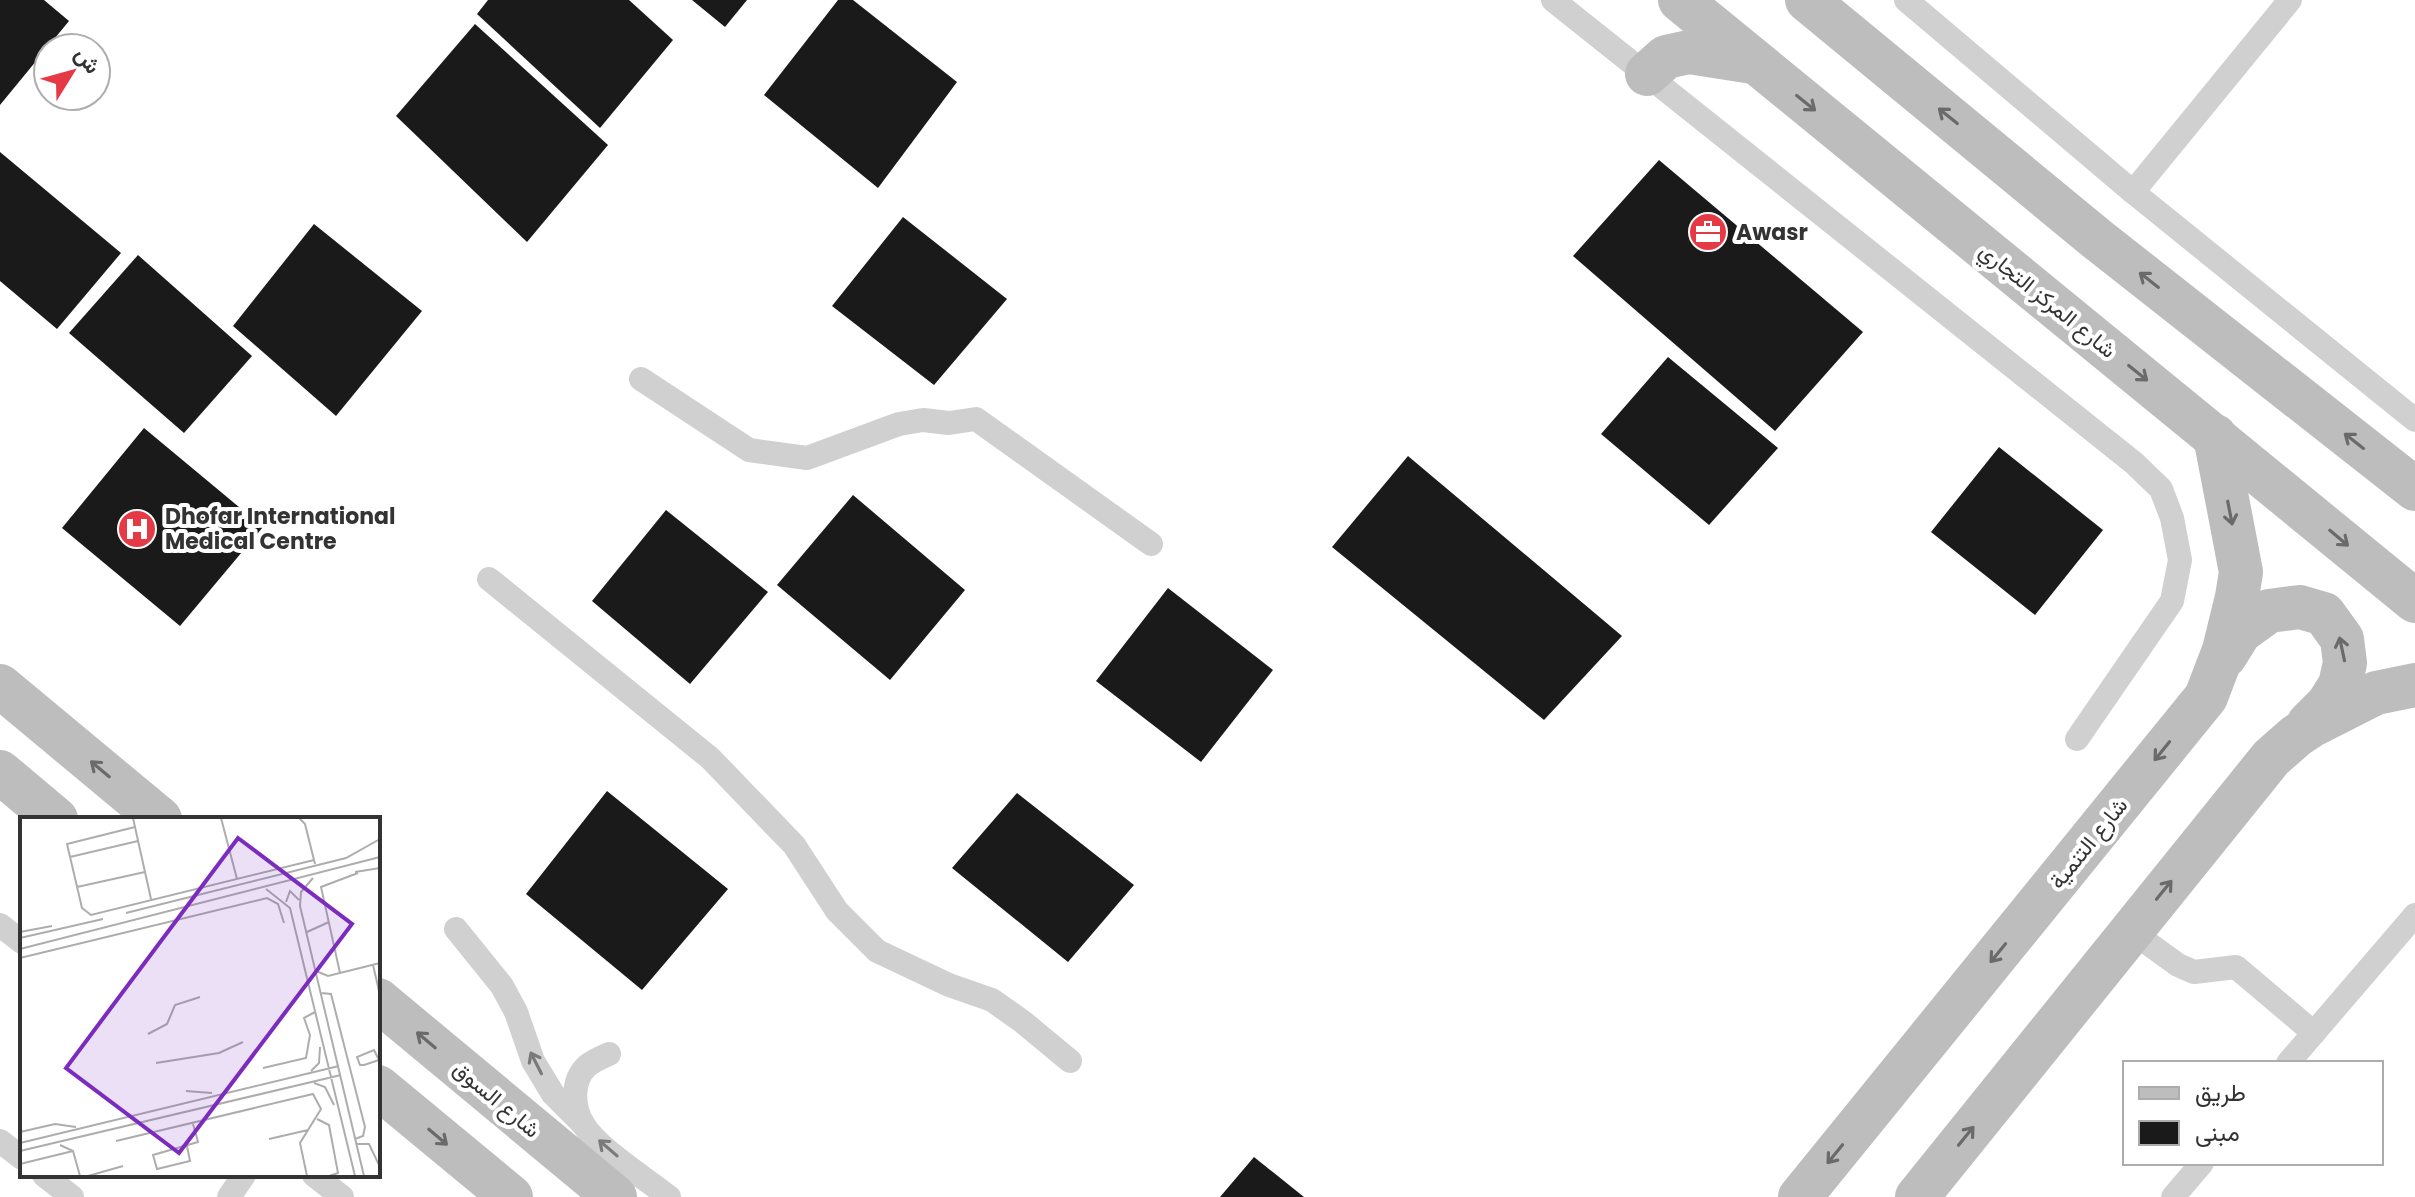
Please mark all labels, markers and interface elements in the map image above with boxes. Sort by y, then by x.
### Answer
north arrow [32,32,112,112]
text: ش [67,40,108,80]
one-way arrow [1795,94,1815,112]
one-way arrow [1938,107,1958,125]
office icon: Awasr [1687,211,1729,253]
place label: Awasr [1736,217,1808,248]
street label: شارع المركز التجاري [1971,236,2123,368]
one-way arrow [2139,271,2160,289]
one-way arrow [2127,364,2148,382]
one-way arrow [2344,432,2365,449]
one-way arrow [2223,499,2238,525]
place label: Dhofar International Medical Centre [165,501,395,557]
hospital icon: Dhofar International Medical Centre [116,508,158,550]
one-way arrow [2328,529,2348,547]
one-way arrow [2334,636,2349,662]
one-way arrow [2153,740,2171,760]
one-way arrow [90,760,110,778]
street label: شارع التنمية [2042,791,2135,896]
inset map [20,817,380,1177]
one-way arrow [2156,880,2173,901]
one-way arrow [1990,942,2008,963]
one-way arrow [416,1031,437,1049]
one-way arrow [527,1052,543,1076]
street label: شارع السوق [446,1054,547,1145]
legend [2123,1061,2383,1165]
text: طريق [2195,1076,2246,1109]
text: مبنى [2195,1116,2240,1149]
one-way arrow [1957,1126,1975,1147]
one-way arrow [427,1128,448,1146]
one-way arrow [598,1140,619,1158]
one-way arrow [1826,1144,1844,1164]

